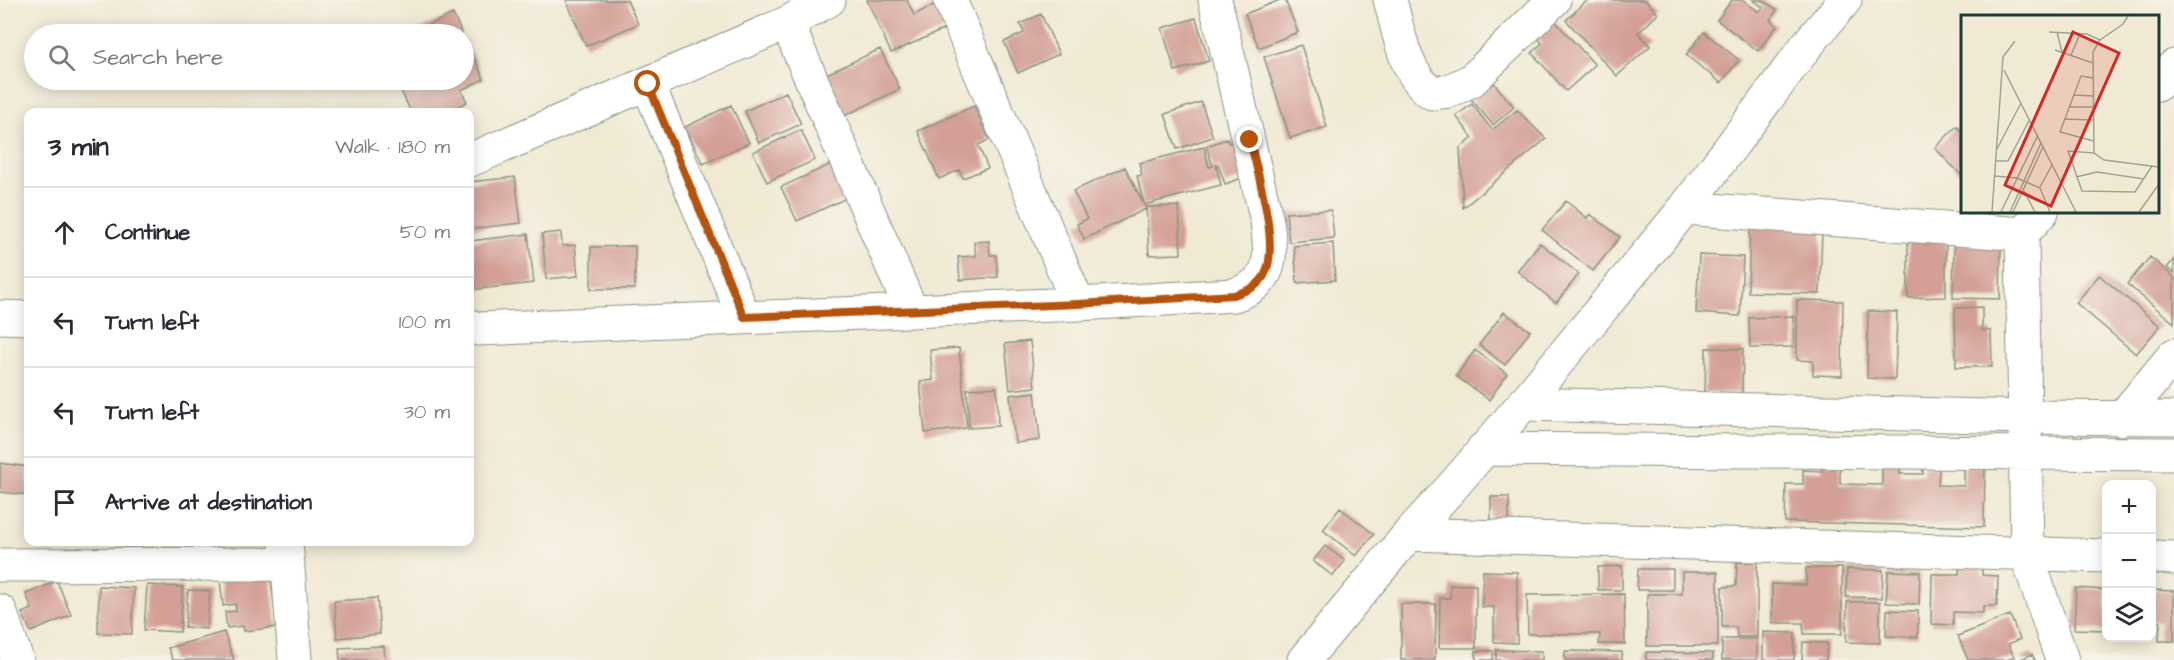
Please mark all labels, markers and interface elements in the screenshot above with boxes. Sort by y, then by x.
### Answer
inset map [1961,15,2159,213]
search box [24,24,474,90]
icon: search [45,41,78,74]
text: Search here [93,42,223,73]
route start [634,70,660,96]
route end [1236,126,1262,152]
text: 3 min [48,129,109,165]
text: Walk · 180 m [335,133,450,161]
icon: ahead [48,216,81,249]
text: Continue [105,217,190,248]
text: 50 m [400,218,450,246]
icon: left [48,306,81,339]
text: Turn left [105,307,199,338]
text: 100 m [399,308,450,336]
icon: left [48,396,81,429]
text: Turn left [105,397,199,428]
text: 30 m [404,398,450,426]
map controls [2102,480,2156,642]
button: + [2102,480,2156,534]
icon: arrive [48,486,81,519]
text: Arrive at destination [105,487,312,518]
button: − [2102,534,2156,588]
button: layers [2102,588,2156,642]

